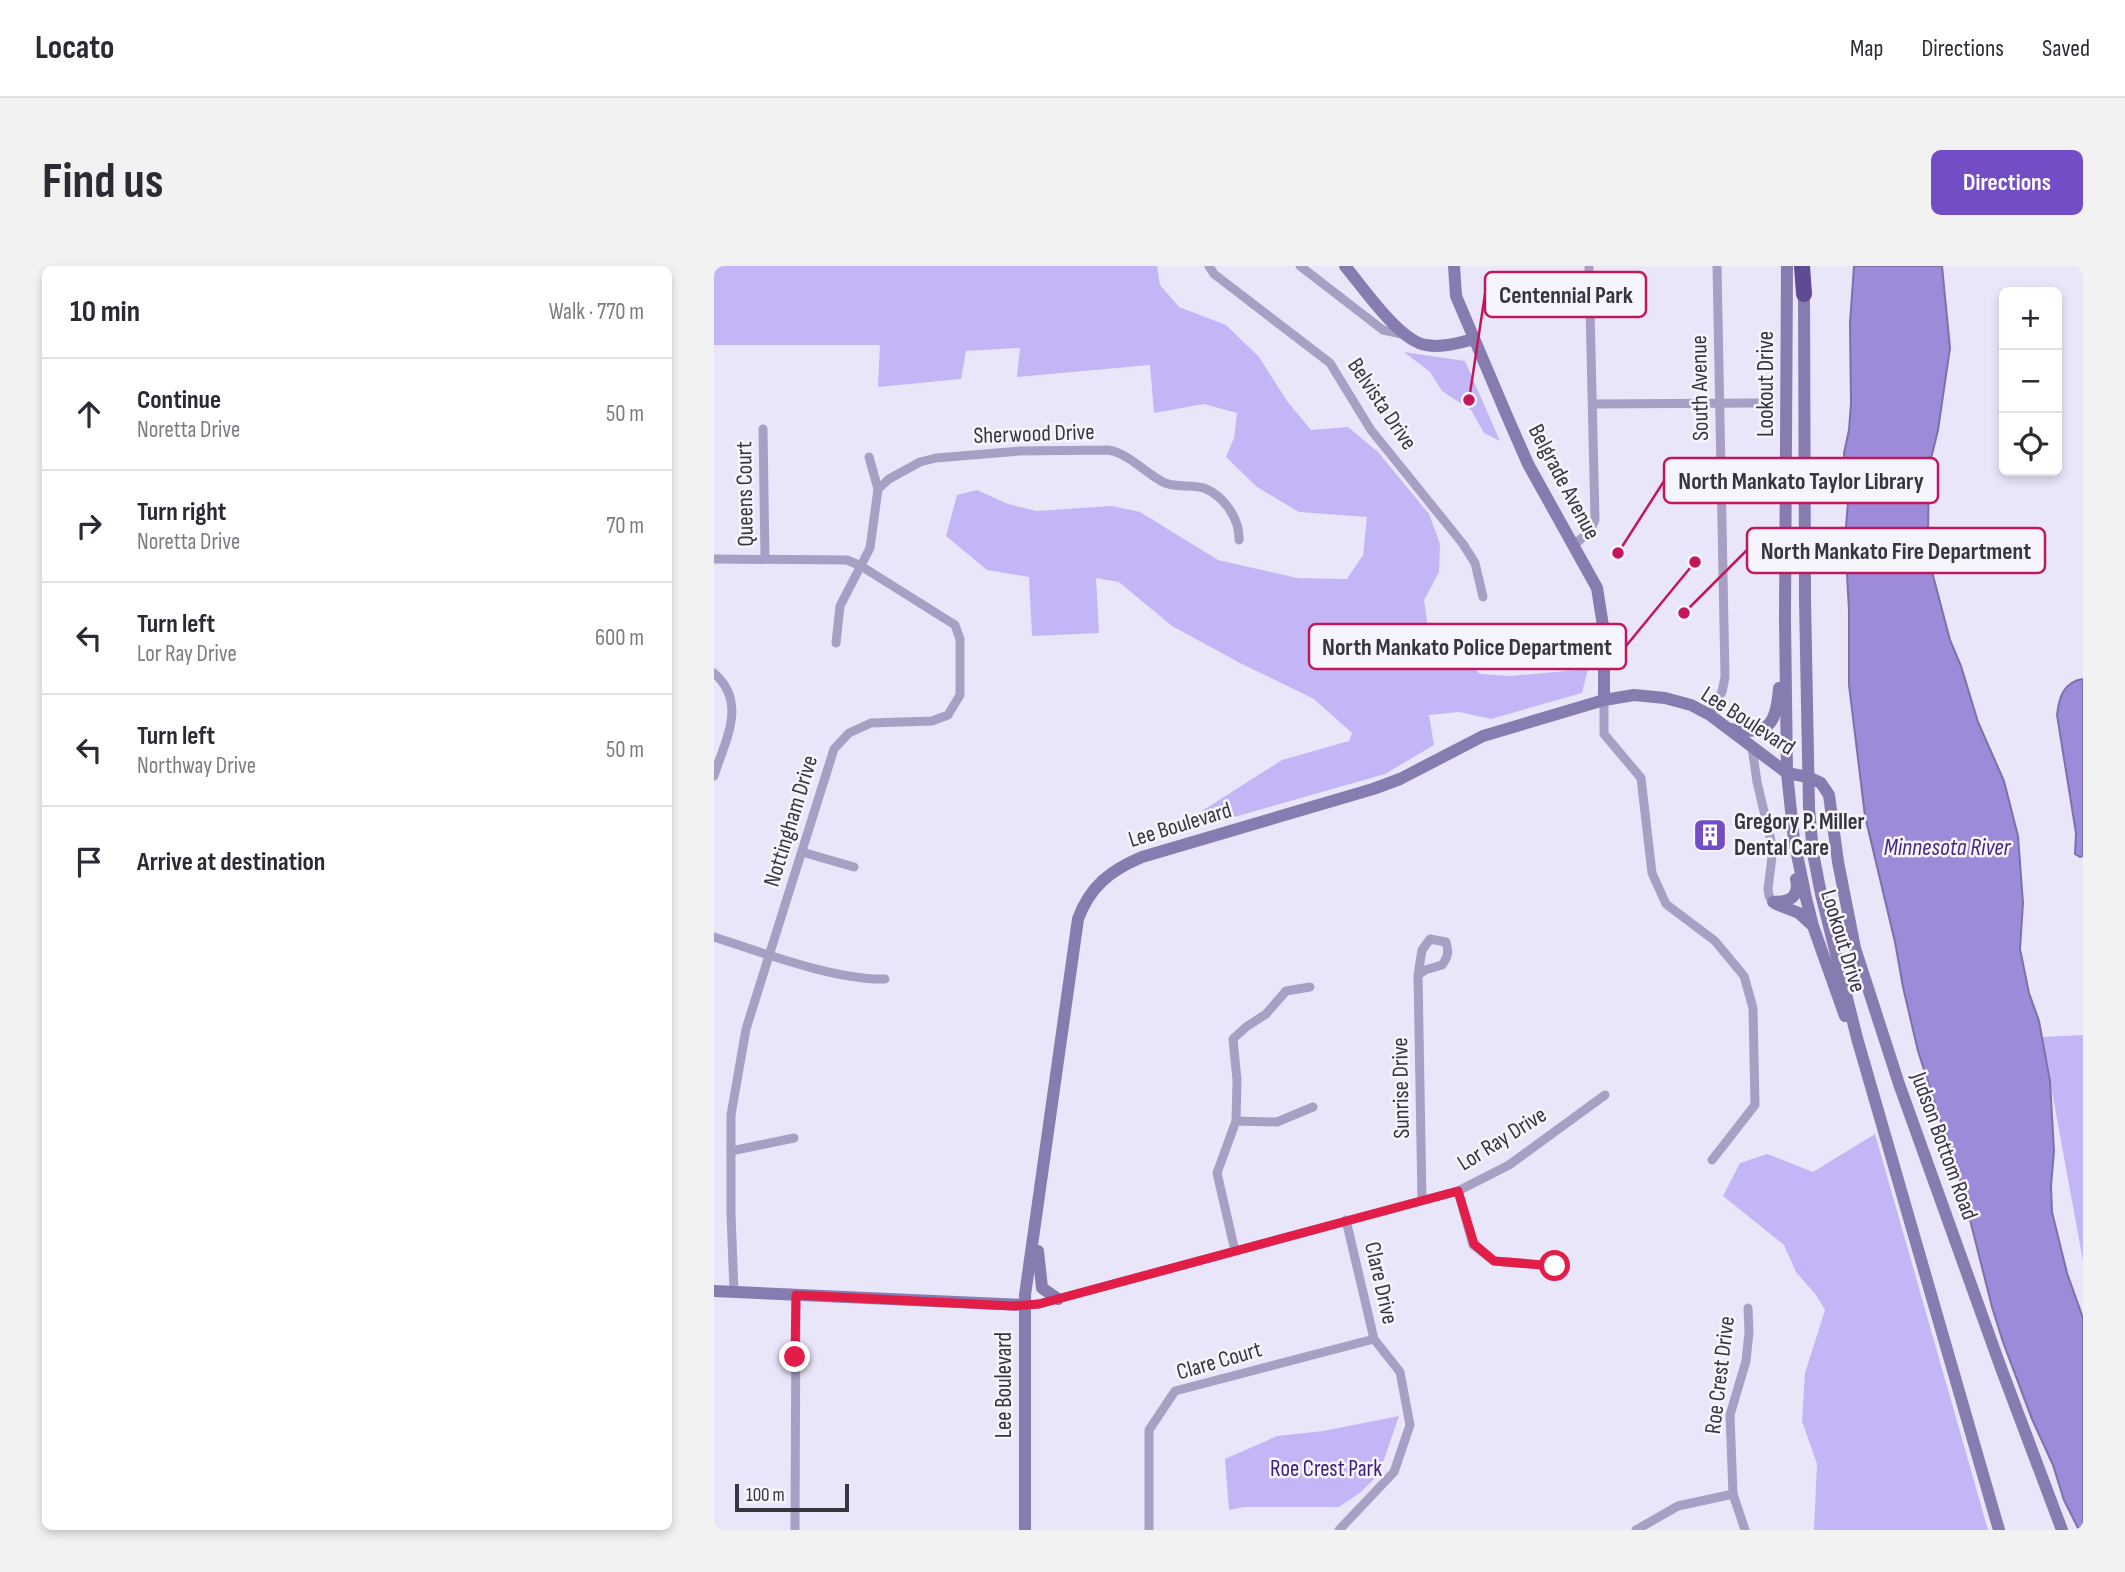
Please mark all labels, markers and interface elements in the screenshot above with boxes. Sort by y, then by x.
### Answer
text: Locato [35,28,114,68]
text: Map [1850,34,1883,63]
text: Directions [1921,34,2004,63]
text: Saved [2042,34,2090,63]
button: Directions [1931,150,2083,215]
text: Find us [42,153,164,212]
callout: Centennial Park [1485,272,1646,317]
text: Centennial Park [1499,281,1633,310]
map controls [1999,287,2062,476]
button: + [1999,287,2062,350]
text: 10 min [70,294,140,330]
text: Walk · 770 m [549,298,644,326]
street label: Lookout Drive [1752,331,1780,437]
street label: South Avenue [1685,335,1715,441]
button: − [1999,350,2062,413]
street label: Belvista Drive [1341,353,1423,455]
text: Continue [137,385,221,416]
icon: ahead [70,395,108,433]
text: 50 m [606,400,644,428]
button: locate [1999,413,2062,476]
text: Noretta Drive [137,416,240,444]
street label: Sherwood Drive [973,418,1095,450]
street label: Belgrade Avenue [1522,419,1606,545]
street label: Queens Court [730,441,760,547]
callout: North Mankato Taylor Library [1664,458,1938,503]
text: North Mankato Taylor Library [1678,467,1924,496]
text: Turn right [137,497,226,528]
icon: right [70,507,108,545]
text: 70 m [606,512,644,540]
text: Noretta Drive [137,528,240,556]
callout: North Mankato Fire Department [1747,528,2045,573]
text: North Mankato Fire Department [1761,537,2031,566]
text: Turn left [137,609,215,640]
icon: left [70,619,108,657]
text: 600 m [595,624,644,652]
callout: North Mankato Police Department [1309,624,1626,669]
text: North Mankato Police Department [1322,633,1612,662]
text: Lor Ray Drive [137,640,237,668]
street label: Lee Boulevard [1696,680,1800,762]
text: Turn left [137,721,215,752]
icon: left [70,731,108,769]
text: 50 m [606,736,644,764]
text: Northway Drive [137,752,256,780]
street label: Nottingham Drive [758,752,824,890]
street label: Lee Boulevard [1125,796,1235,854]
place label: Gregory P. Miller Dental Care [1734,808,1865,862]
building icon: Gregory P. Miller Dental Care [1691,816,1729,854]
water label: Minnesota River [1884,833,2012,862]
icon: arrive [70,843,108,881]
text: Arrive at destination [137,847,325,878]
street label: Lookout Drive [1814,886,1872,996]
street label: Sunrise Drive [1386,1037,1416,1139]
street label: Judson Bottom Road [1904,1067,1984,1224]
street label: Lor Ray Drive [1452,1101,1552,1177]
street label: Clare Drive [1358,1239,1404,1327]
route start [1539,1250,1570,1281]
street label: Roe Crest Drive [1699,1315,1741,1435]
street label: Lee Boulevard [990,1332,1018,1438]
street label: Clare Court [1173,1335,1265,1387]
route end [779,1341,810,1372]
park label: Roe Crest Park [1270,1455,1382,1483]
scale bar [735,1481,849,1513]
text: 100 m [746,1484,785,1507]

